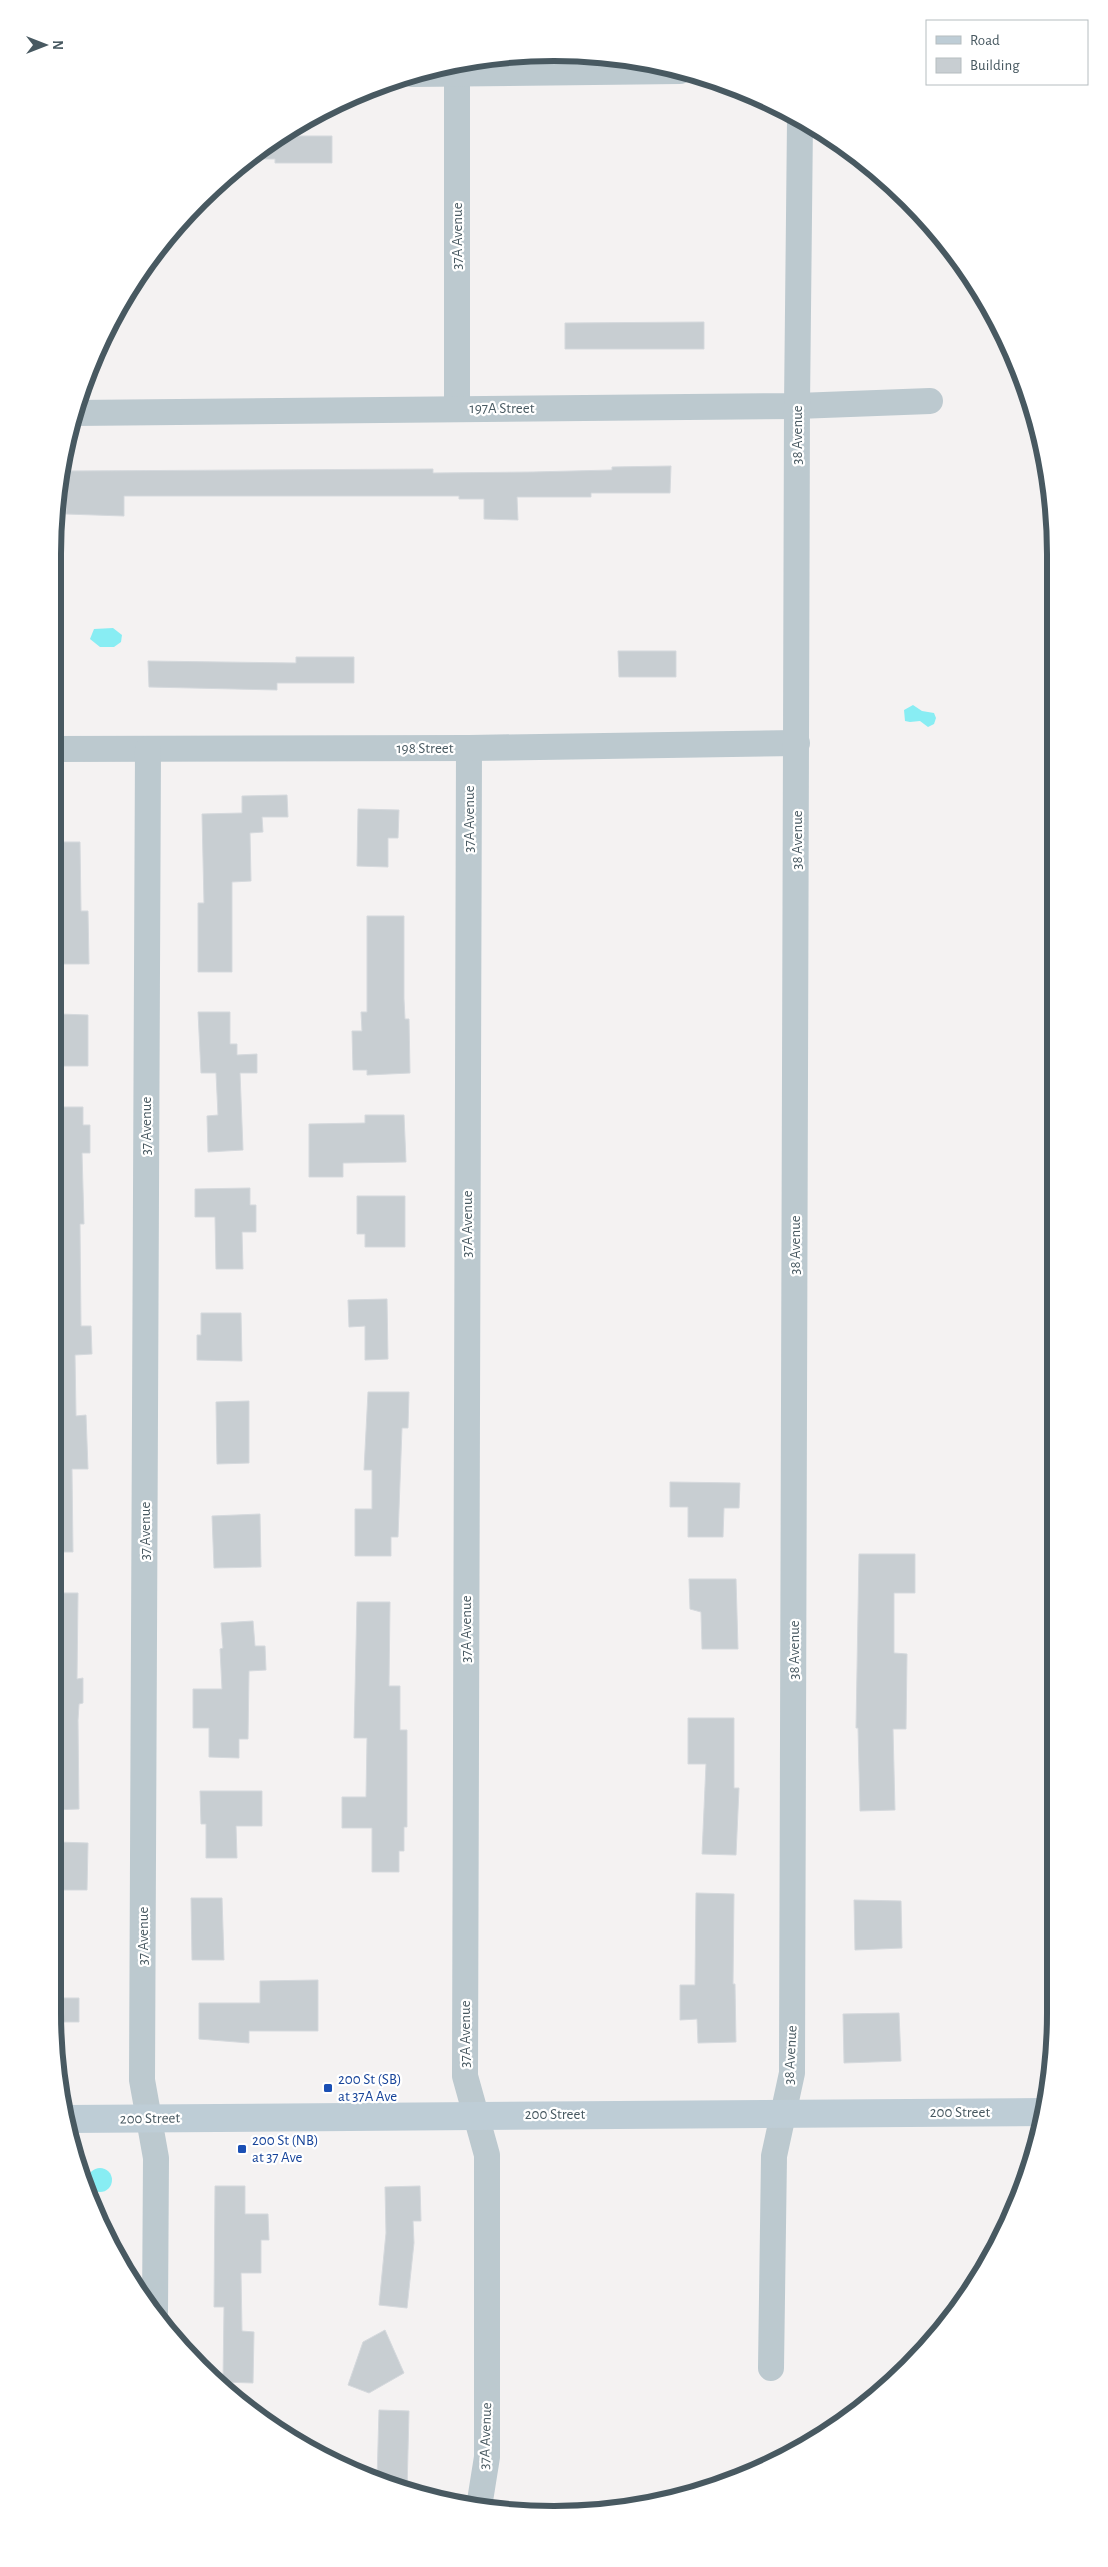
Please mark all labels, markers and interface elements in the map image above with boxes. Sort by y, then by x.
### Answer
north arrow [20,20,70,70]
legend [926,20,1088,85]
text: Road [970,33,1000,48]
text: N [50,40,64,50]
text: Building [970,58,1020,73]
street label: 37A Avenue [450,202,465,270]
street label: 197A Street [470,401,535,416]
street label: 38 Avenue [790,405,805,465]
street label: 198 Street [396,741,454,756]
street label: 37A Avenue [462,785,477,853]
street label: 38 Avenue [790,810,805,870]
street label: 37 Avenue [139,1097,154,1155]
street label: 37A Avenue [460,1190,475,1258]
street label: 38 Avenue [788,1215,803,1275]
street label: 37 Avenue [138,1502,153,1560]
street label: 37A Avenue [459,1595,474,1663]
street label: 38 Avenue [787,1620,802,1680]
street label: 37 Avenue [136,1907,151,1965]
street label: 37A Avenue [458,2000,473,2068]
street label: 38 Avenue [781,2025,800,2085]
place label: 200 St (SB) at 37A Ave [338,2072,402,2104]
marker: 200 St (SB) at 37A Ave [322,2082,334,2094]
street label: 200 Street [930,2105,990,2120]
street label: 200 Street [525,2107,585,2122]
street label: 200 Street [120,2110,181,2127]
place label: 200 St (NB) at 37 Ave [252,2133,319,2165]
marker: 200 St (NB) at 37 Ave [236,2143,248,2155]
street label: 37A Avenue [477,2402,494,2470]

